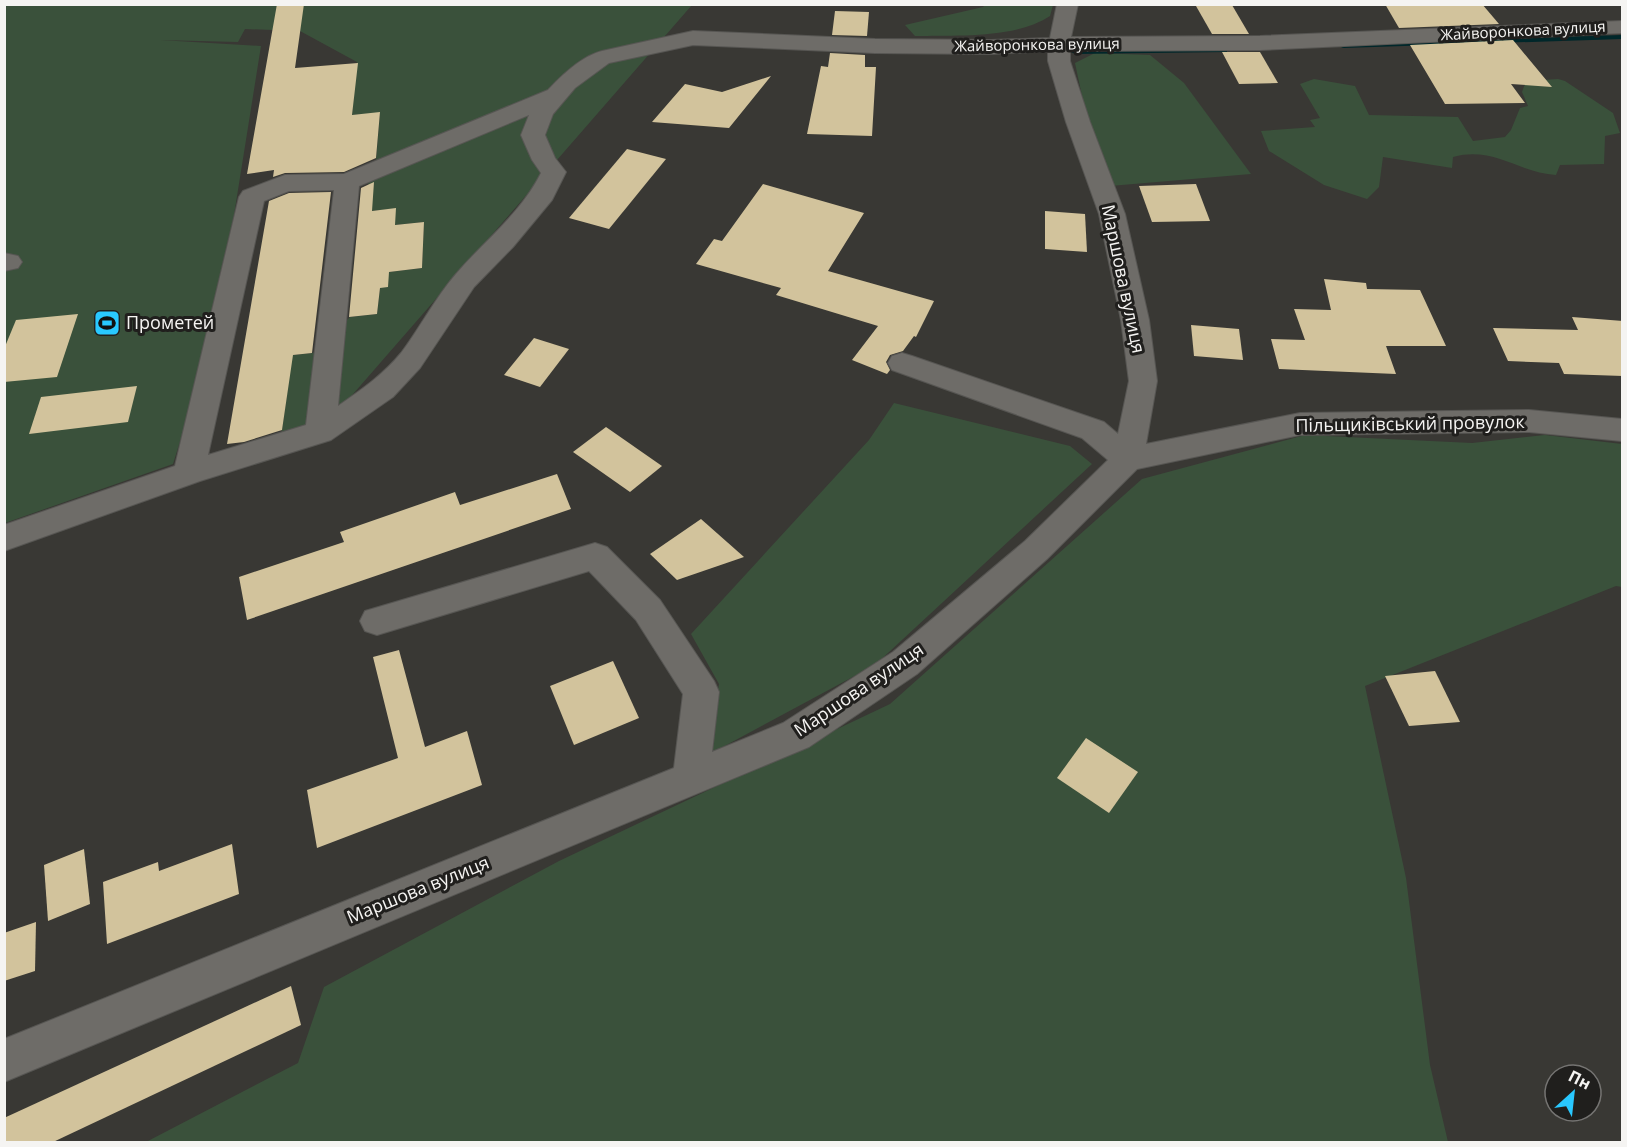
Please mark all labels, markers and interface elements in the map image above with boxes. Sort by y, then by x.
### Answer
street label: Жайворонкова вулиця [1440,16,1606,44]
street label: Жайворонкова вулиця [954,33,1120,55]
street label: Маршова вулиця [1097,202,1151,355]
sports icon: Прометей [92,308,122,338]
place label: Прометей [126,310,214,334]
street label: Пільщиківський провулок [1295,409,1525,437]
street label: Маршова вулиця [789,637,928,741]
street label: Маршова вулиця [343,850,492,929]
north arrow [1543,1063,1603,1123]
text: Пн [1565,1065,1595,1095]

